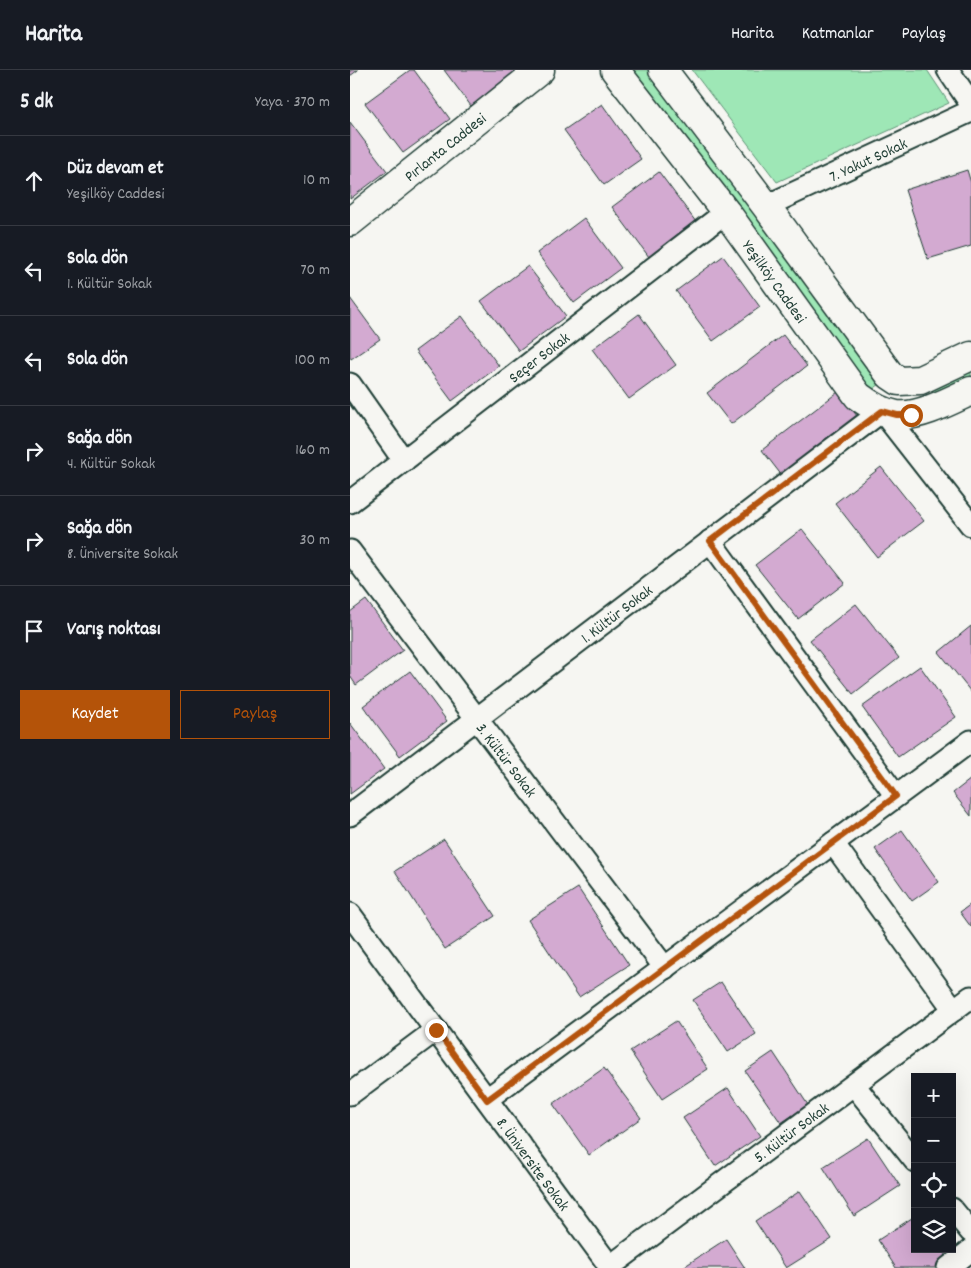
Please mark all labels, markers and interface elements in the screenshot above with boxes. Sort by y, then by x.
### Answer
text: Harita [25,18,82,52]
text: Harita [731,22,774,47]
text: Katmanlar [802,22,874,47]
text: Paylaş [902,22,946,47]
text: 5 dk [20,88,53,118]
text: Yaya · 370 m [255,91,330,114]
street label: Pırlanta Caddesi [400,108,492,188]
street label: 7. Yakut Sokak [826,133,911,189]
text: Düz devam et [67,156,163,183]
icon: ahead [20,167,48,195]
text: 10 m [303,169,330,192]
text: Yeşilköy Caddesi [67,183,165,206]
street label: Yeşilköy Caddesi [736,236,811,329]
text: Sola dön [67,246,128,273]
icon: left [20,257,48,285]
text: 70 m [300,259,330,282]
text: 1. Kültür Sokak [67,273,152,296]
street label: Seçer Sokak [504,328,576,390]
icon: left [20,347,48,375]
text: Sola dön [67,347,128,374]
text: 100 m [294,349,330,372]
route start [900,404,923,427]
text: Sağa dön [67,426,132,453]
icon: right [20,437,48,465]
text: 160 m [295,439,330,462]
text: 4. Kültür Sokak [67,453,155,476]
text: Sağa dön [67,516,132,543]
icon: right [20,527,48,555]
text: 30 m [300,529,330,552]
text: 8. Üniversite Sokak [67,543,178,566]
street label: 1. Kültür Sokak [577,580,658,650]
icon: arrive [20,617,48,645]
text: Varış noktası [67,617,161,644]
button: Kaydet [20,690,170,739]
button: Paylaş [180,690,330,739]
street label: 3. Kültür Sokak [469,718,541,803]
route end [425,1019,448,1042]
map controls [911,1073,956,1253]
button: + [911,1073,956,1118]
street label: 5. Kültür Sokak [750,1098,835,1169]
street label: 8. Üniversite Sokak [490,1113,574,1217]
button: − [911,1118,956,1163]
button: locate [911,1163,956,1208]
button: layers [911,1208,956,1253]

